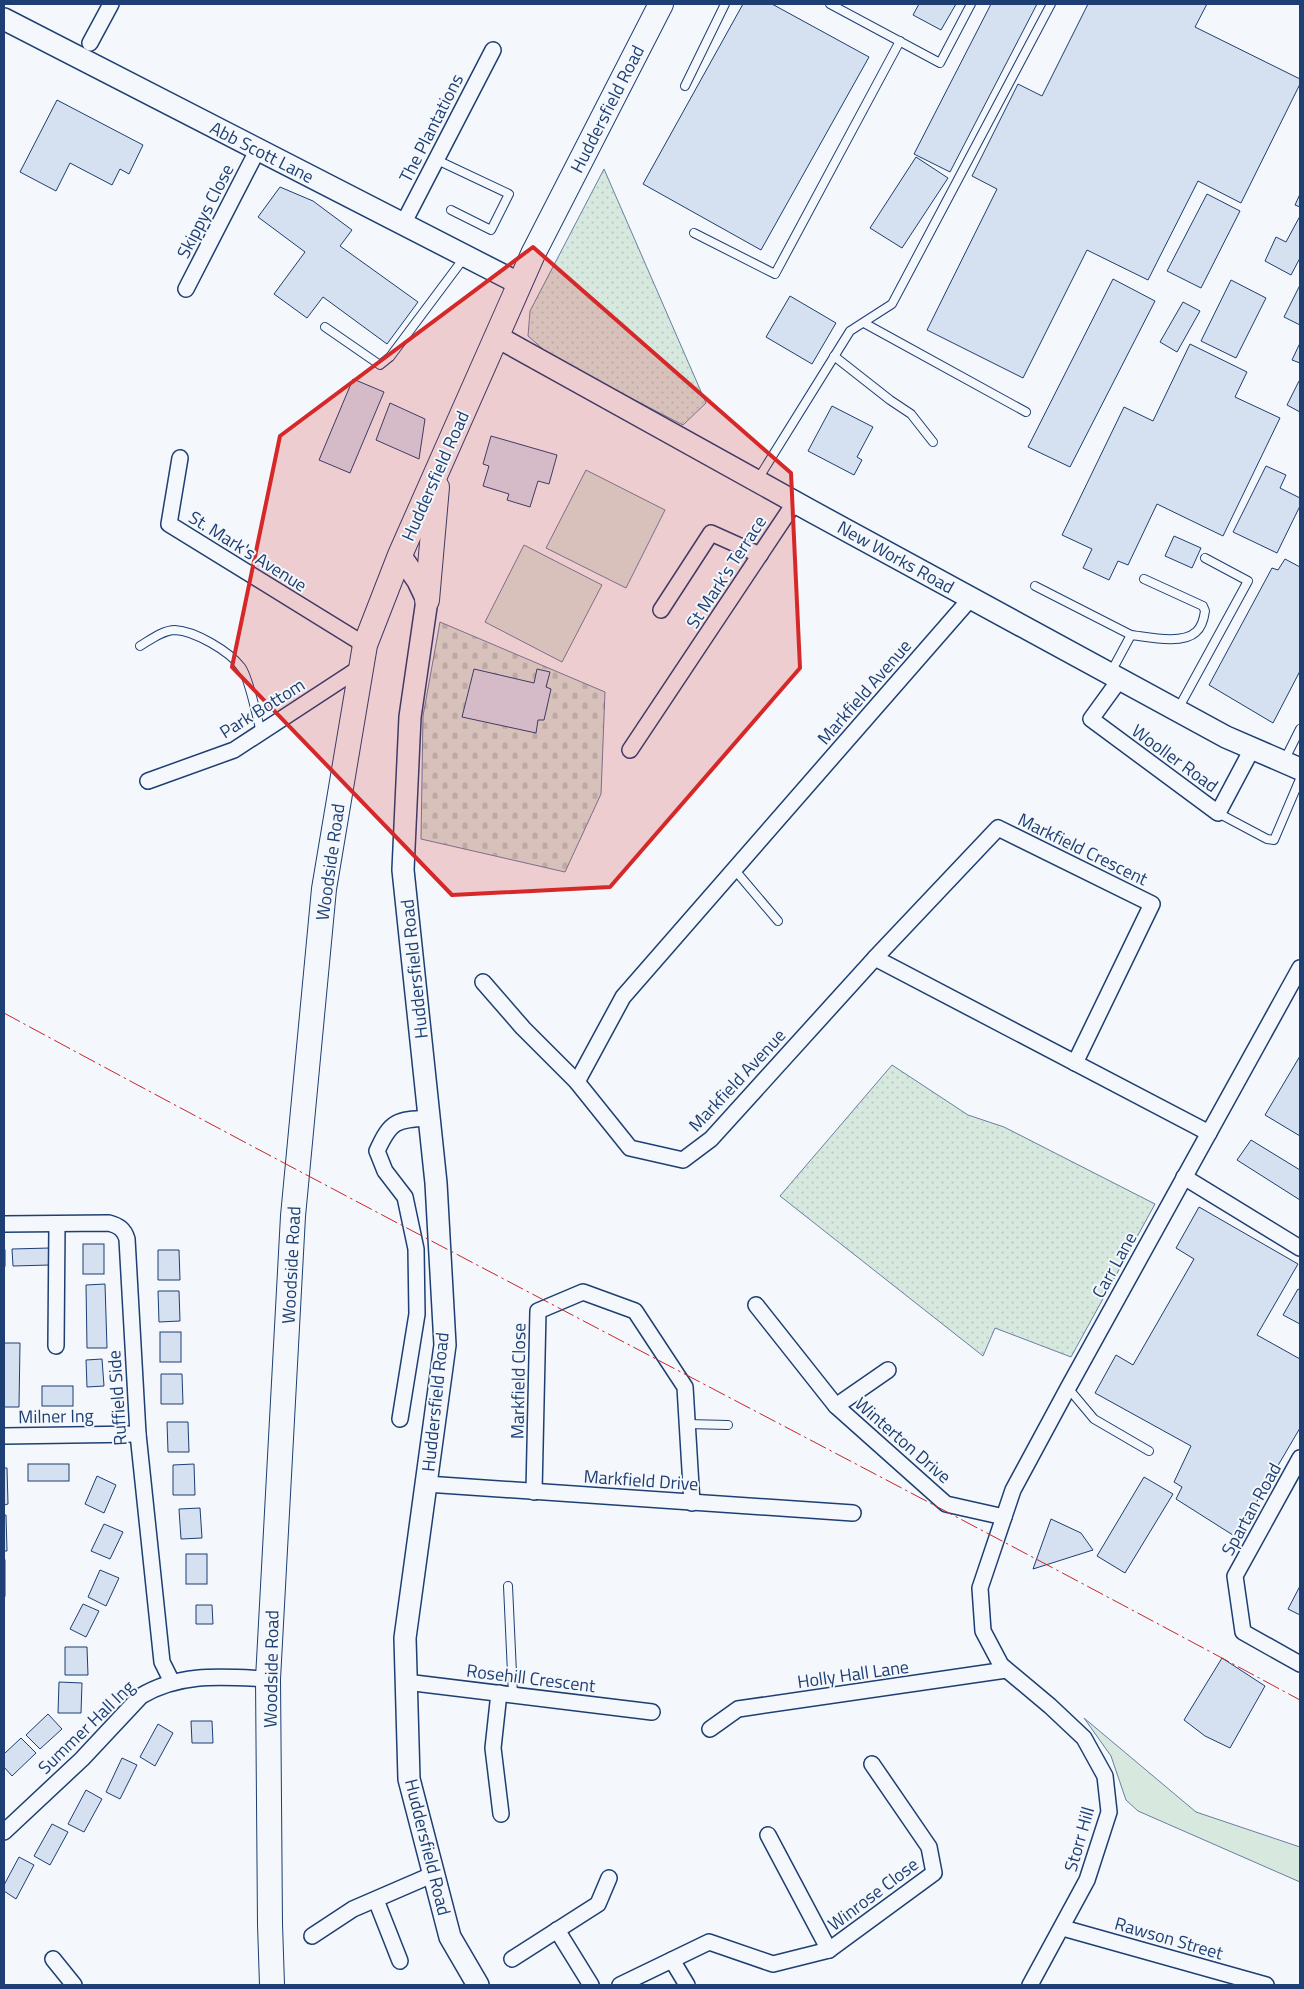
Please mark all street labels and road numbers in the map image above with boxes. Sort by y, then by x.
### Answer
street label: Huddersfield Road [563,40,651,178]
street label: The Plantations [392,69,470,187]
street label: Abb Scott Lane [205,114,319,190]
street label: Skippys Close [170,159,240,263]
street label: Huddersfield Road [394,407,476,545]
street label: St. Mark's Avenue [184,504,312,598]
street label: St Mark's Terrace [679,510,773,634]
street label: New Works Road [833,514,959,600]
street label: Markfield Avenue [811,633,917,751]
street label: Park Bottom [214,671,310,745]
street label: Wooller Road [1126,717,1224,799]
street label: Woodside Road [308,802,352,922]
street label: Markfield Crescent [1013,806,1153,892]
street label: Huddersfield Road [393,898,435,1040]
street label: Markfield Avenue [682,1023,792,1137]
street label: Woodside Road [274,1205,308,1325]
street label: Carr Lane [1085,1227,1143,1303]
street label: Markfield Close [503,1322,533,1440]
street label: Huddersfield Road [414,1331,456,1473]
street label: Ruffield Side [100,1349,134,1447]
street label: Winterton Drive [849,1390,957,1490]
street label: Milner Ing [18,1402,94,1430]
street label: Spartan Road [1214,1458,1288,1560]
street label: Markfield Drive [583,1463,699,1497]
street label: Woodside Road [256,1610,286,1728]
street label: Holly Hall Lane [795,1653,911,1695]
street label: Rosehill Crescent [465,1657,598,1699]
street label: Summer Hall Ing [31,1674,141,1780]
street label: Huddersfield Road [398,1776,458,1918]
street label: Storr Hill [1057,1803,1101,1875]
street label: Winrose Close [822,1851,924,1937]
street label: Rawson Street [1112,1910,1227,1967]

